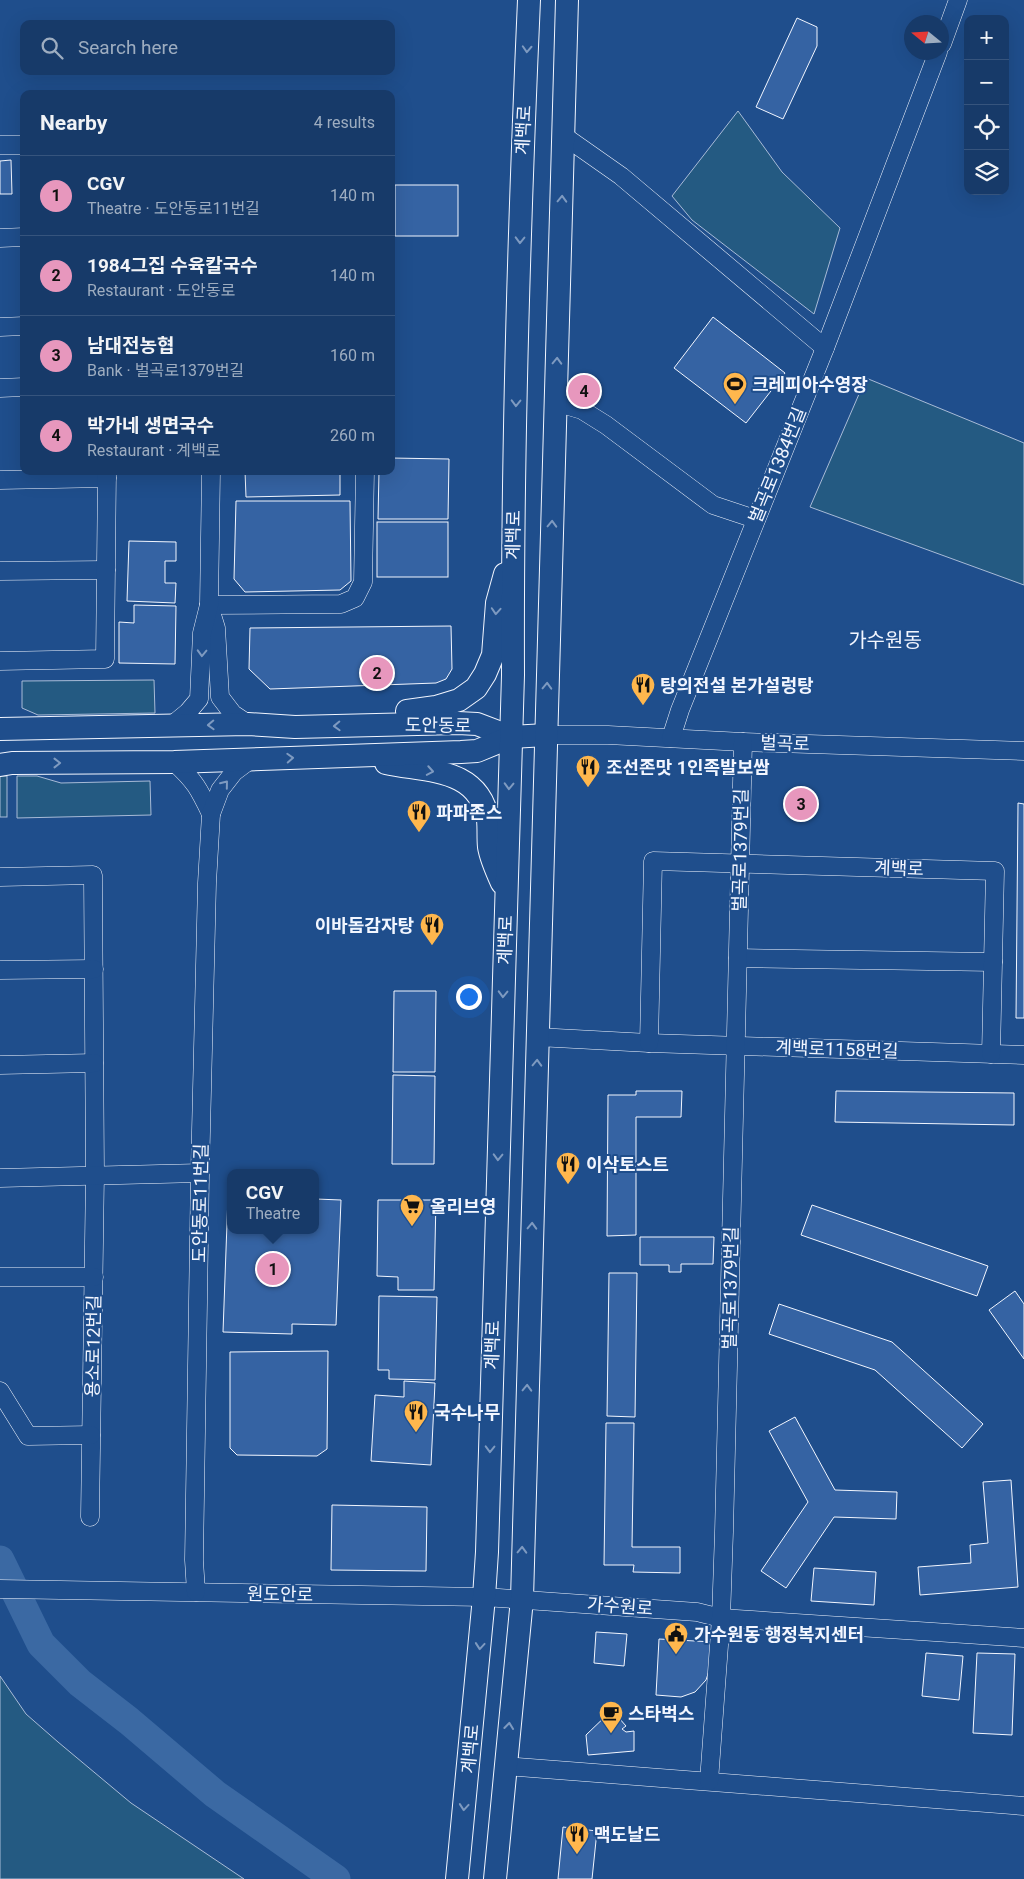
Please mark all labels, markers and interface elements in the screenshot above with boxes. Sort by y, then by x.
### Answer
north arrow [904,15,949,60]
map controls [964,15,1009,195]
button: + [964,15,1009,60]
search box [20,20,395,75]
icon: search [38,34,66,62]
text: Search here [78,36,178,59]
one-way arrow [522,45,532,53]
button: − [964,60,1009,105]
street label: 계백로 [511,105,535,155]
button: locate [964,105,1009,150]
text: Nearby [40,111,107,135]
text: 4 results [314,113,375,132]
button: layers [964,150,1009,195]
text: CGV [87,172,125,195]
text: 1 [51,186,61,205]
text: 140 m [330,186,375,205]
one-way arrow [557,195,567,202]
text: Theatre · 도안동로11번길 [87,199,260,218]
one-way arrow [515,236,525,244]
text: 1984그집 수육칼국수 [87,254,258,277]
text: 2 [51,266,61,285]
text: 140 m [330,266,375,285]
text: Restaurant · 도안동로 [87,281,235,300]
text: 남대전농협 [87,334,174,357]
text: 3 [51,346,61,365]
text: 160 m [330,346,375,365]
one-way arrow [551,357,562,365]
text: Bank · 벌곡로1379번길 [87,361,244,380]
sports icon: 크레피아수영장 [722,371,748,405]
pin: 4 [568,372,600,410]
place label: 크레피아수영장 [752,374,868,395]
one-way arrow [511,399,521,407]
street label: 벌곡로1384번길 [744,404,810,526]
text: 박가네 생면국수 [87,414,214,437]
text: 4 [51,426,61,445]
text: 260 m [330,426,375,445]
text: Restaurant · 계백로 [87,441,221,460]
street label: 계백로 [502,510,524,560]
one-way arrow [547,520,557,528]
one-way arrow [491,607,502,615]
district label: 가수원동 [848,628,922,652]
one-way arrow [197,650,207,657]
pin: 2 [361,654,393,692]
restaurant icon: 탕의전설 본가설렁탕 [630,672,656,706]
place label: 탕의전설 본가설렁탕 [660,675,814,696]
one-way arrow [542,682,553,690]
street label: 도안동로 [405,714,471,736]
one-way arrow [207,719,215,730]
one-way arrow [333,720,341,731]
street label: 벌곡로 [760,732,810,754]
one-way arrow [286,752,294,763]
restaurant icon: 조선존맛 1인족발보쌈 [575,754,601,788]
place label: 조선존맛 1인족발보쌈 [606,757,770,778]
one-way arrow [54,758,62,768]
one-way arrow [426,766,435,776]
one-way arrow [220,780,229,789]
one-way arrow [504,782,515,790]
pin: 3 [785,785,817,823]
street label: 벌곡로1379번길 [728,788,752,912]
restaurant icon: 파파존스 [406,799,432,833]
place label: 파파존스 [436,802,502,823]
street label: 계백로 [874,857,924,879]
restaurant icon: 이바돔감자탕 [419,912,445,946]
place label: 이바돔감자탕 [315,915,414,936]
street label: 계백로 [494,915,516,965]
your location [456,984,482,1010]
one-way arrow [498,991,508,999]
street label: 계백로1158번길 [775,1036,899,1062]
one-way arrow [531,1059,542,1067]
street label: 도안동로11번길 [188,1143,212,1263]
restaurant icon: 이삭토스트 [555,1151,581,1185]
one-way arrow [493,1153,503,1161]
place label: 이삭토스트 [586,1154,669,1175]
popup [227,1169,319,1234]
text: CGV [246,1181,284,1204]
supermarket icon: 올리브영 [399,1193,425,1227]
place label: 올리브영 [430,1196,496,1217]
text: Theatre [246,1204,300,1223]
one-way arrow [527,1221,537,1229]
street label: 벌곡로1379번길 [718,1226,742,1350]
pin: 1 [257,1250,289,1288]
street label: 용소로12번길 [82,1294,104,1398]
street label: 계백로 [481,1320,503,1370]
one-way arrow [522,1384,532,1392]
restaurant icon: 국수나무 [403,1399,429,1433]
place label: 국수나무 [434,1402,500,1423]
one-way arrow [484,1446,495,1454]
one-way arrow [517,1546,528,1554]
street label: 원도안로 [247,1583,313,1605]
street label: 가수원로 [586,1593,654,1619]
public building icon: 가수원동 행정복지센터 [663,1621,689,1655]
place label: 가수원동 행정복지센터 [694,1624,864,1645]
one-way arrow [475,1642,486,1650]
cafe icon: 스타벅스 [598,1700,624,1734]
place label: 스타벅스 [628,1703,694,1724]
one-way arrow [504,1722,515,1730]
street label: 계백로 [457,1723,483,1775]
one-way arrow [459,1804,470,1812]
restaurant icon: 맥도날드 [564,1821,590,1855]
place label: 맥도날드 [594,1824,660,1845]

